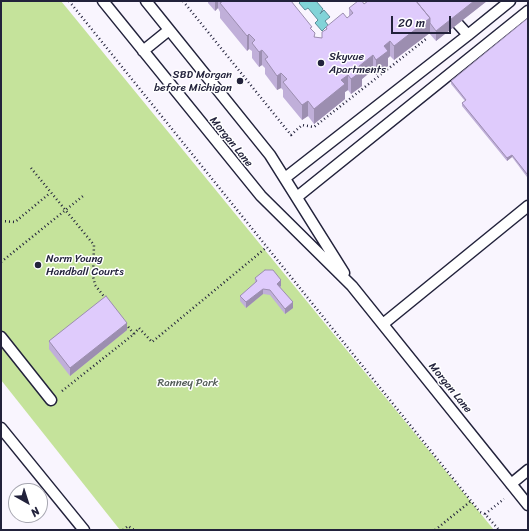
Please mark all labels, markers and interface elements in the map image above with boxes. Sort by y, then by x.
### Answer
scale bar [393,8,453,34]
text: 20 m [398,12,425,34]
place label: Skyvue Apartments [329,50,386,76]
marker: Skyvue Apartments [316,58,326,68]
place label: SBD Morgan before Michigan [154,68,232,94]
marker: SBD Morgan before Michigan [235,76,245,86]
street label: Morgan Lane [207,114,255,170]
place label: Norm Young Handball Courts [46,252,124,278]
marker: Norm Young Handball Courts [33,260,43,270]
street label: Morgan Lane [426,360,474,416]
park label: Ranney Park [158,376,218,390]
north arrow [8,483,48,523]
text: N [26,502,44,522]

